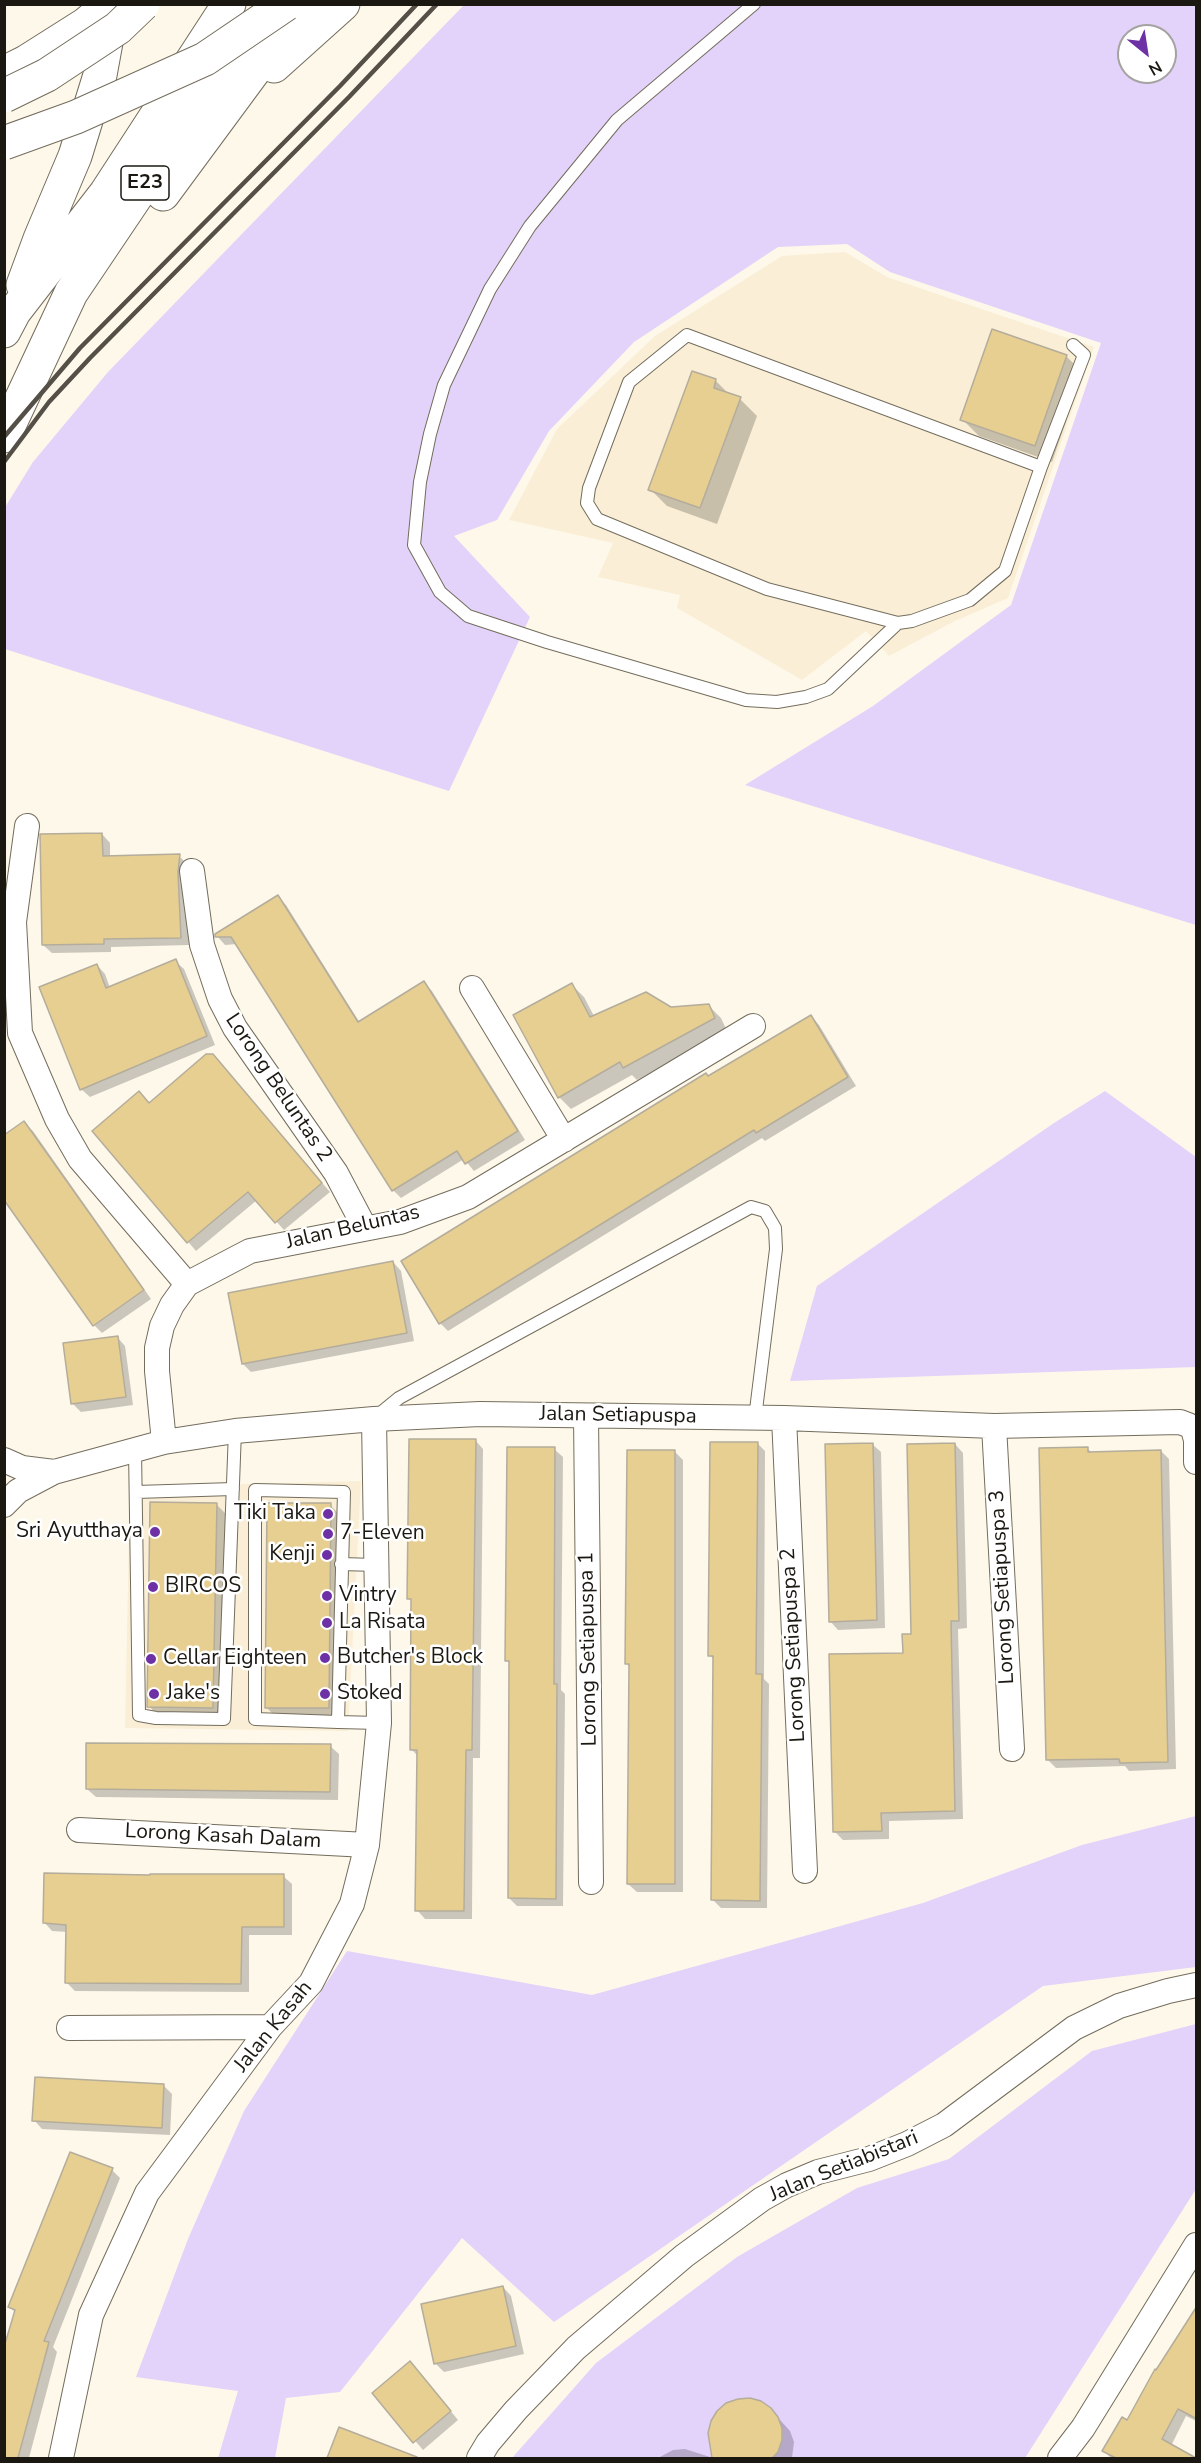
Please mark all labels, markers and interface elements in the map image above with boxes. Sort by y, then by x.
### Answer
north arrow [1117,24,1177,84]
text: N [1144,55,1166,80]
road number: E23 [121,166,169,200]
street label: Lorong Beluntas 2 [219,1009,337,1167]
street label: Jalan Beluntas [284,1200,422,1256]
street label: Jalan Setiapuspa [539,1402,697,1430]
street label: Lorong Setiapuspa 3 [985,1489,1021,1685]
place label: Tiki Taka [234,1501,316,1527]
marker: Tiki Taka [321,1507,335,1521]
place label: Sri Ayutthaya [16,1519,143,1545]
place label: 7-Eleven [340,1521,425,1547]
marker: Sri Ayutthaya [148,1525,162,1539]
marker: 7-Eleven [321,1527,335,1541]
place label: Kenji [269,1542,315,1568]
street label: Lorong Setiapuspa 2 [776,1547,812,1743]
marker: Kenji [320,1548,334,1562]
street label: Lorong Setiapuspa 1 [575,1552,603,1746]
place label: BIRCOS [165,1574,241,1600]
marker: BIRCOS [146,1580,160,1594]
place label: Vintry [339,1583,397,1609]
marker: Vintry [320,1589,334,1603]
place label: La Risata [339,1610,426,1636]
marker: La Risata [320,1616,334,1630]
place label: Butcher's Block [337,1645,483,1671]
place label: Cellar Eighteen [163,1646,307,1672]
marker: Butcher's Block [318,1651,332,1665]
marker: Cellar Eighteen [144,1652,158,1666]
place label: Jake's [166,1681,220,1707]
place label: Stoked [337,1681,402,1707]
marker: Jake's [147,1687,161,1701]
marker: Stoked [318,1687,332,1701]
street label: Lorong Kasah Dalam [124,1819,322,1855]
street label: Jalan Kasah [230,1976,318,2078]
street label: Jalan Setiabistari [766,2126,922,2208]

